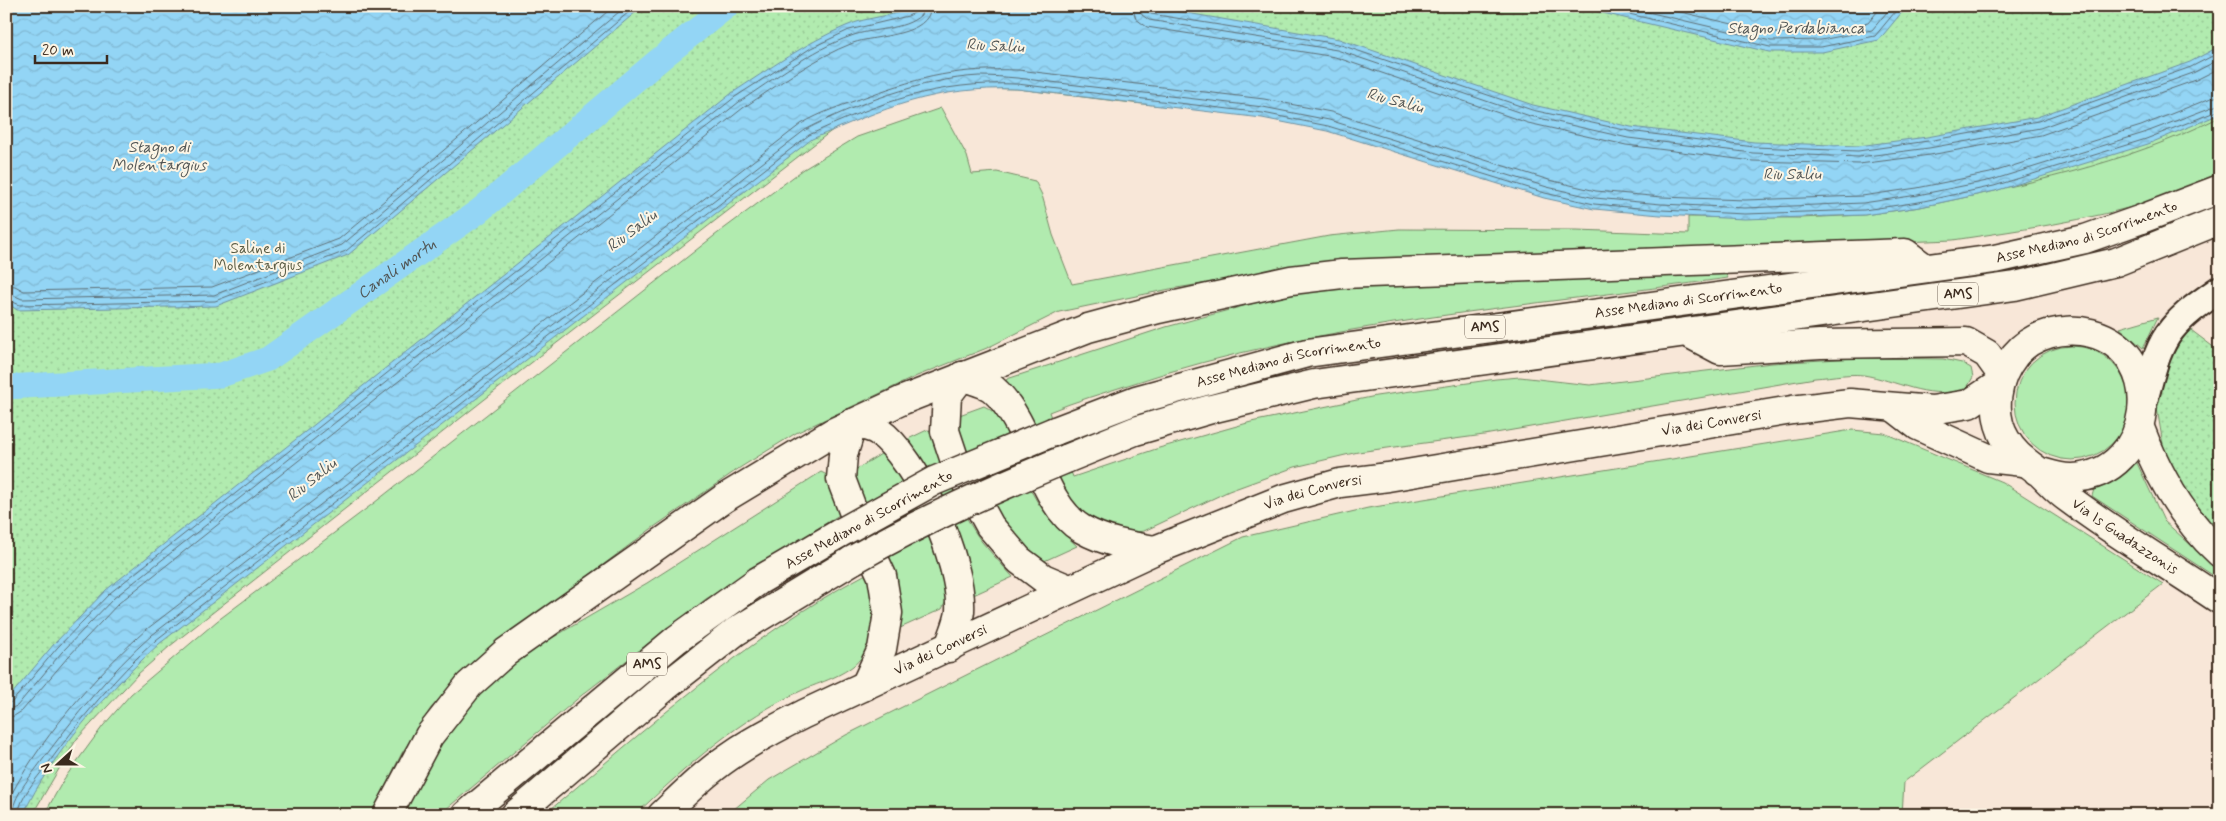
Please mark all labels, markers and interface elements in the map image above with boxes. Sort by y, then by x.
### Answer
water label: Stagno Perdabianca [1727,18,1865,41]
scale bar [35,32,108,64]
water label: Riu Saliu [966,34,1025,58]
text: 20 m [42,41,74,61]
water label: Riu Saliu [1364,83,1426,119]
water label: Stagno di Molentargius [112,137,208,178]
water label: Riu Saliu [1763,164,1822,185]
street label: Asse Mediano di Scorrimento [1994,196,2180,269]
water label: Riu Saliu [603,205,662,257]
water label: Canali mortu [353,234,440,304]
park label: Saline di Molentargius [214,239,303,277]
street label: Asse Mediano di Scorrimento [1593,278,1783,324]
road number: AMS [1938,282,1978,306]
road number: AMS [1465,316,1505,338]
street label: Asse Mediano di Scorrimento [1194,333,1382,393]
street label: Via dei Conversi [1660,405,1763,441]
water label: Riu Saliu [283,453,342,506]
street label: Asse Mediano di Scorrimento [782,466,956,574]
street label: Via dei Conversi [1261,470,1363,516]
street label: Via Is Guadazzonis [2067,494,2182,580]
street label: Via dei Conversi [891,620,991,681]
road number: AMS [627,652,667,676]
north arrow [32,738,82,788]
text: N [37,761,57,776]

